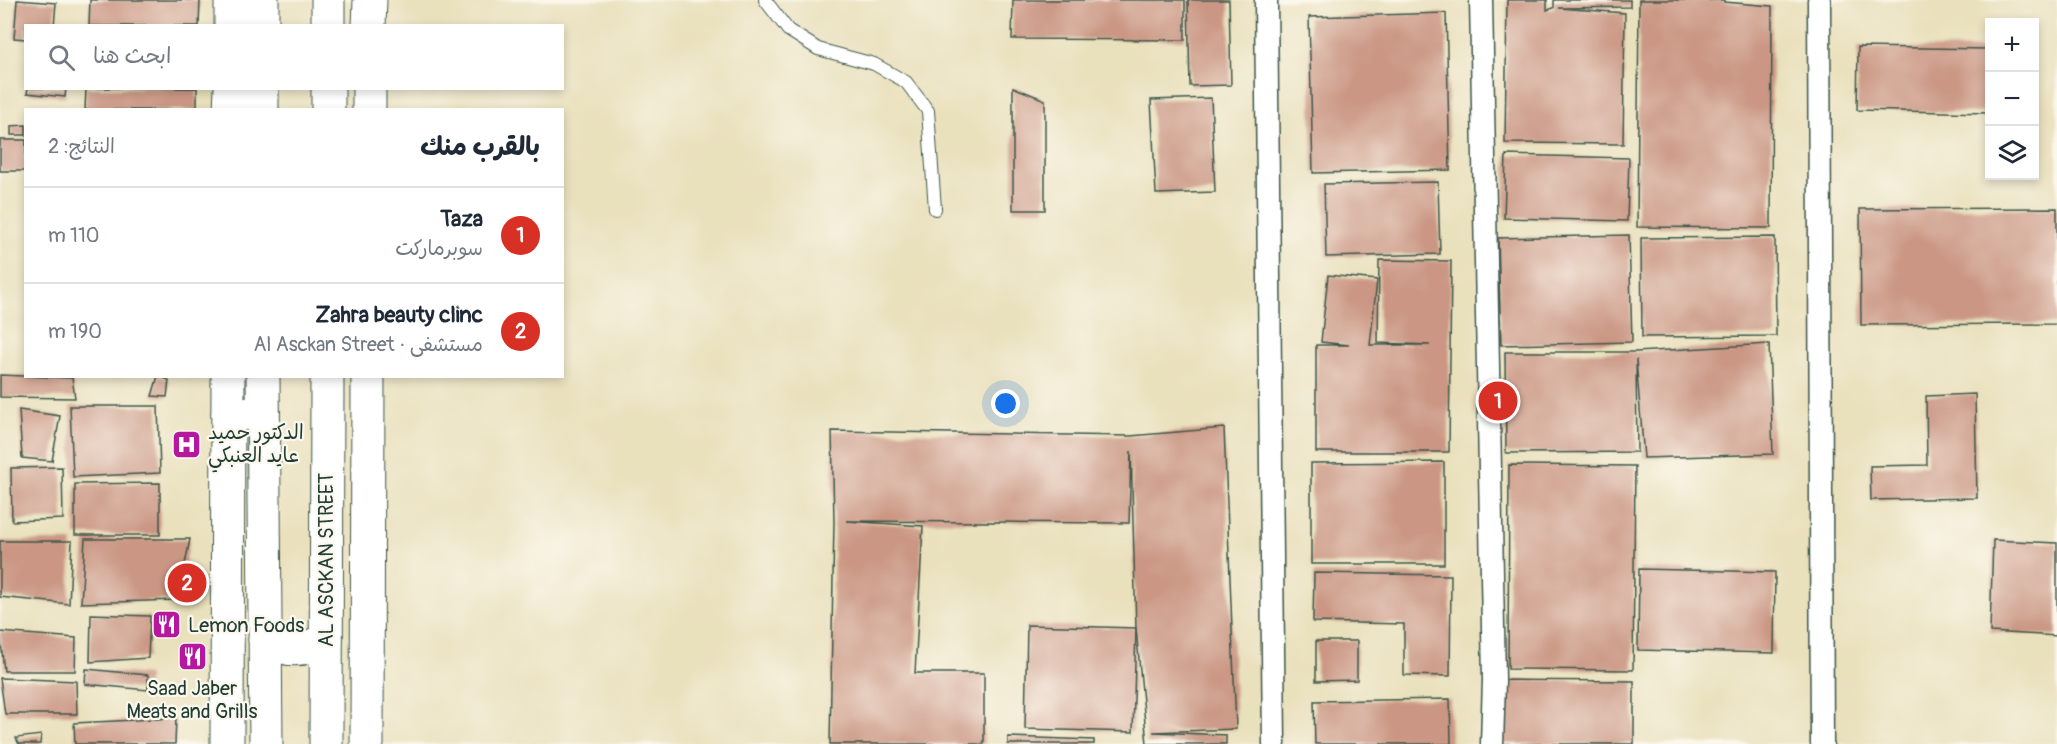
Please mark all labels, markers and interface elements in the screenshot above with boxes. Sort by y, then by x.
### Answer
map controls [1985,18,2039,180]
button: + [1985,18,2039,72]
search box [24,24,564,90]
icon: search [45,41,78,74]
text: ابحث هنا [93,42,171,70]
button: − [1985,72,2039,126]
button: layers [1985,126,2039,180]
text: بالقرب منك [420,131,540,163]
text: النتائج: 2 [48,134,115,159]
text: Taza [440,205,483,233]
text: 110 m [48,223,99,248]
text: 1 [517,223,524,248]
text: سوبرماركت [395,236,483,261]
text: Zahra beauty clinc [315,301,483,329]
text: 190 m [48,319,102,344]
text: 2 [515,319,526,344]
text: مستشفى · Al Asckan Street [254,332,483,357]
pin: 1 [1478,378,1518,424]
your location [991,389,1020,418]
place label: الدكتور حميد عايد العنبكي [208,420,304,473]
hospital icon: الدكتور حميد عايد العنبكي [171,428,203,460]
street label: AL ASCKAN STREET [314,473,339,647]
pin: 2 [168,560,207,606]
restaurant icon: Lemon Foods [151,609,183,641]
place label: Lemon Foods [188,613,304,638]
restaurant icon: Saad Jaber Meats and Grills [176,641,208,673]
place label: Saad Jaber Meats and Grills [127,676,257,724]

